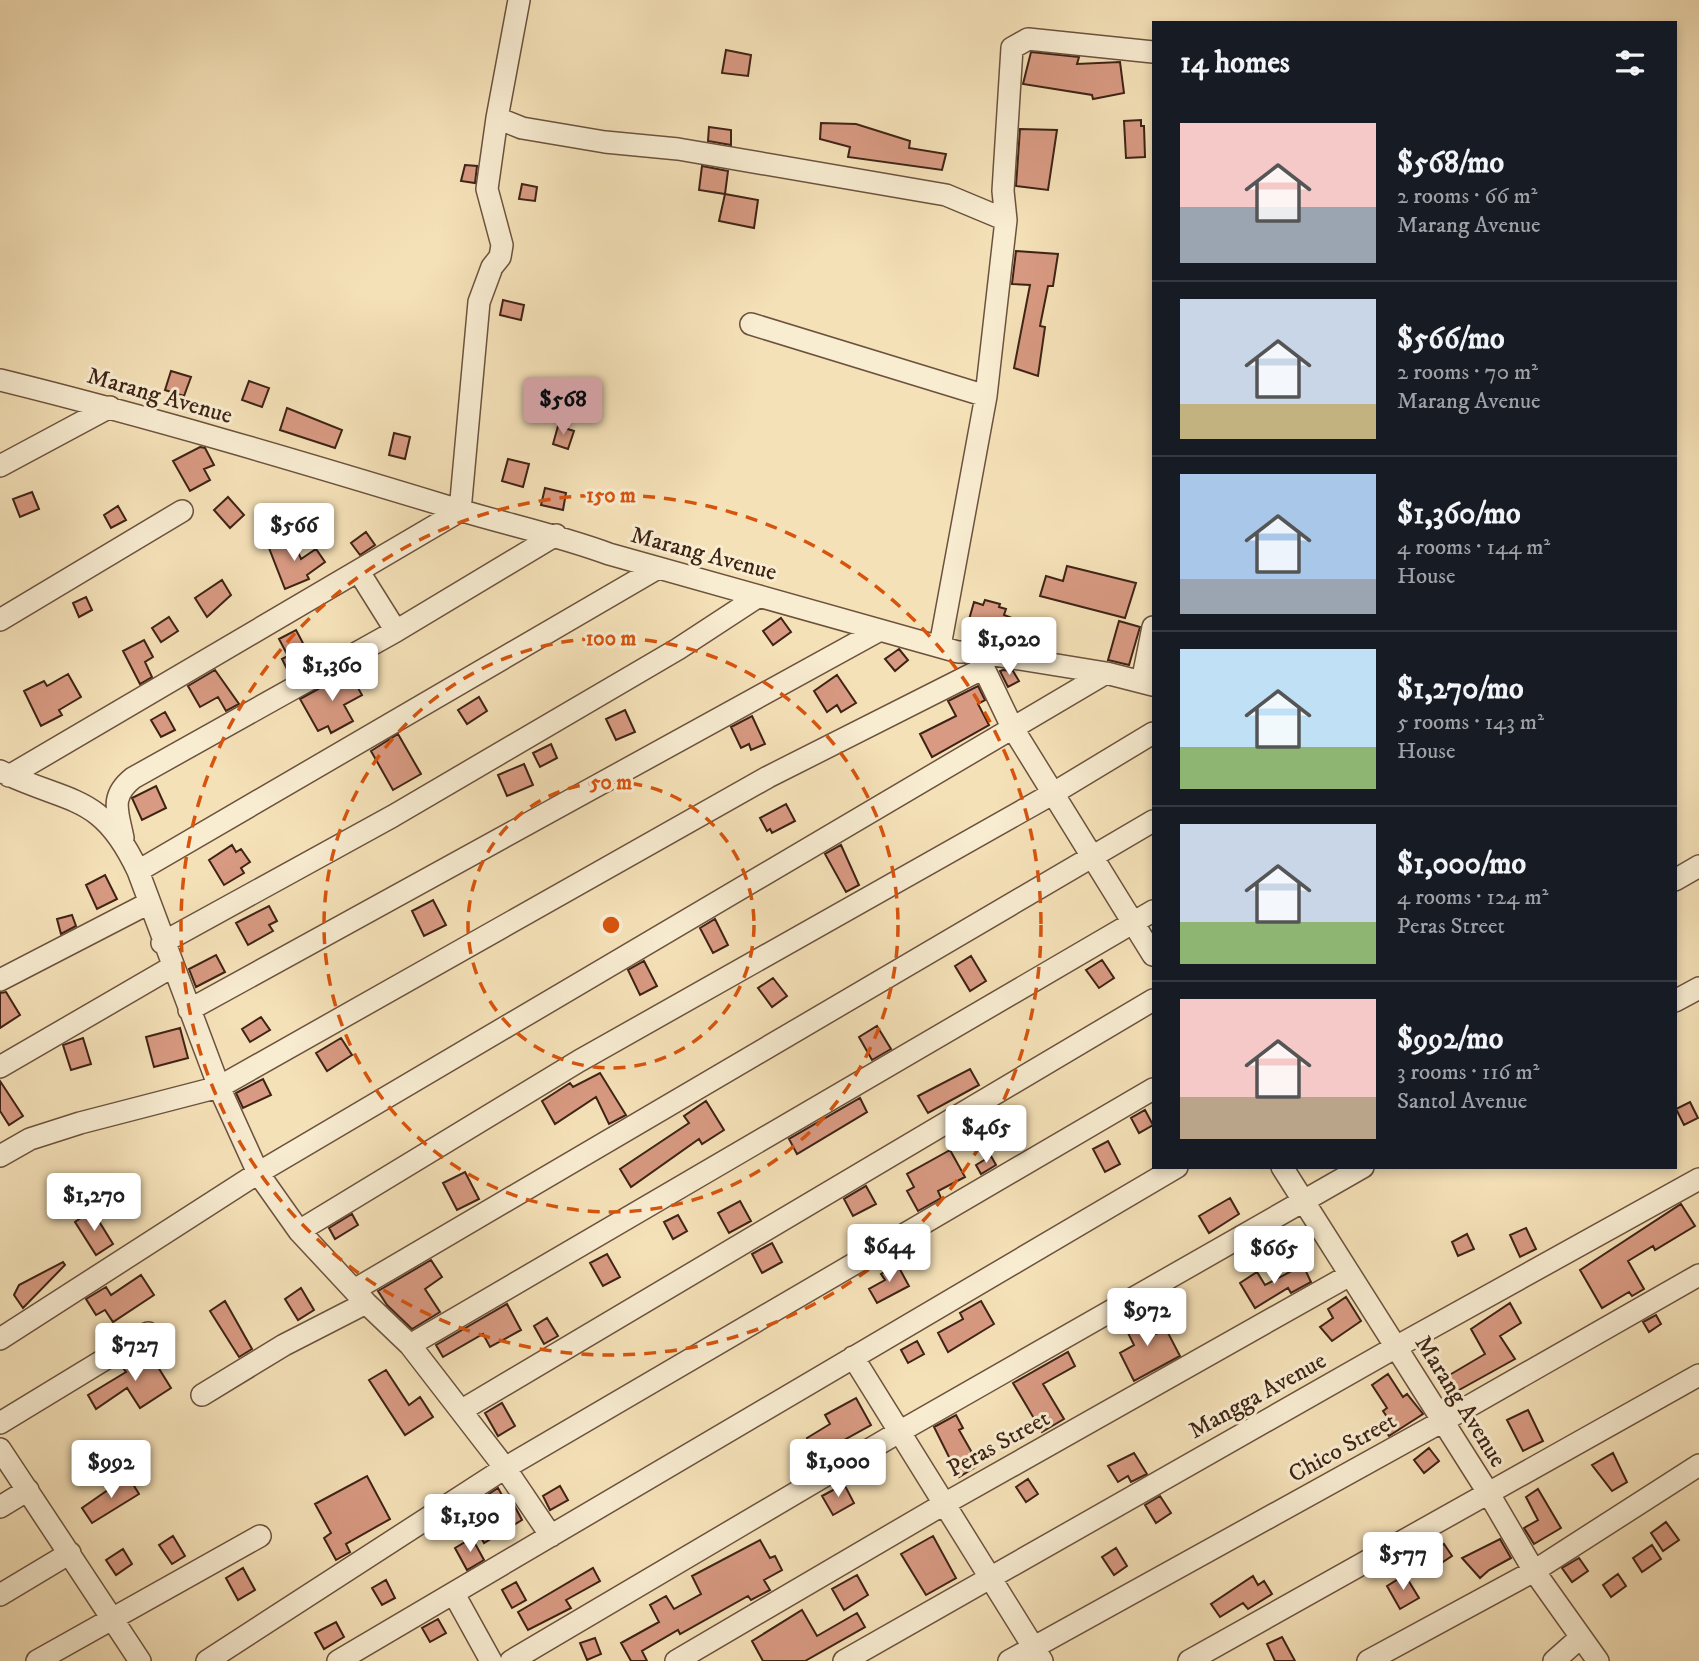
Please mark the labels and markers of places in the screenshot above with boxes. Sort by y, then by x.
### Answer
pin: $568 [522,378,604,437]
pin: $566 [253,504,335,563]
pin: $1,020 [952,618,1066,677]
pin: $1,360 [275,644,389,703]
centre of rings [599,913,623,937]
pin: $465 [945,1106,1027,1165]
pin: $1,270 [37,1174,151,1233]
pin: $644 [848,1224,930,1284]
pin: $665 [1233,1226,1315,1286]
pin: $972 [1106,1288,1188,1348]
pin: $727 [94,1324,176,1383]
pin: $992 [70,1440,152,1500]
pin: $1,000 [781,1440,895,1499]
pin: $1,190 [413,1494,527,1554]
pin: $577 [1362,1532,1444,1592]

